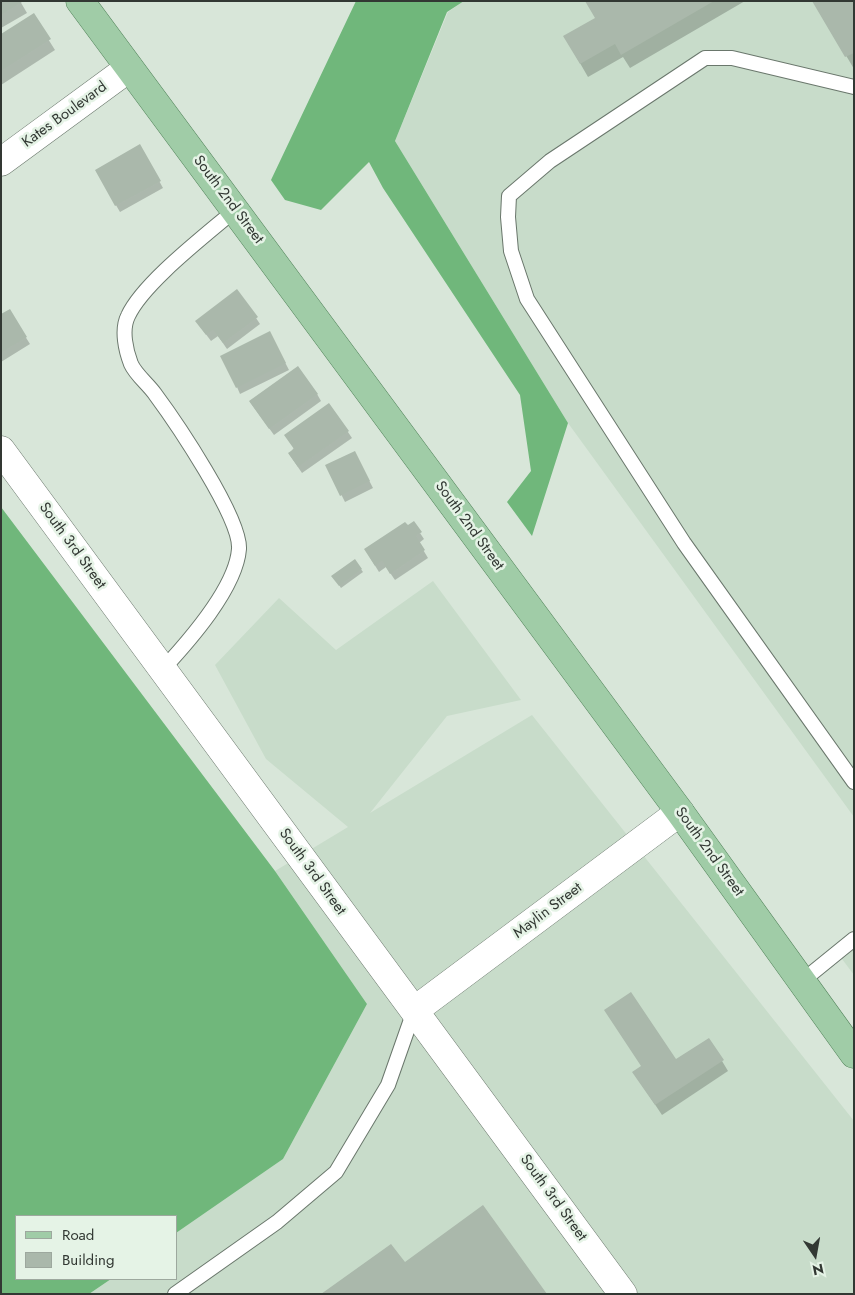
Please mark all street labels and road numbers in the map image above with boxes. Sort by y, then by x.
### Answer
street label: Kates Boulevard [19,78,111,152]
street label: South 2nd Street [189,152,267,248]
street label: South 2nd Street [431,478,507,574]
street label: South 3rd Street [35,499,109,593]
street label: South 2nd Street [671,804,747,900]
street label: South 3rd Street [275,825,349,919]
street label: Maylin Street [510,879,586,943]
street label: South 3rd Street [516,1151,590,1245]

